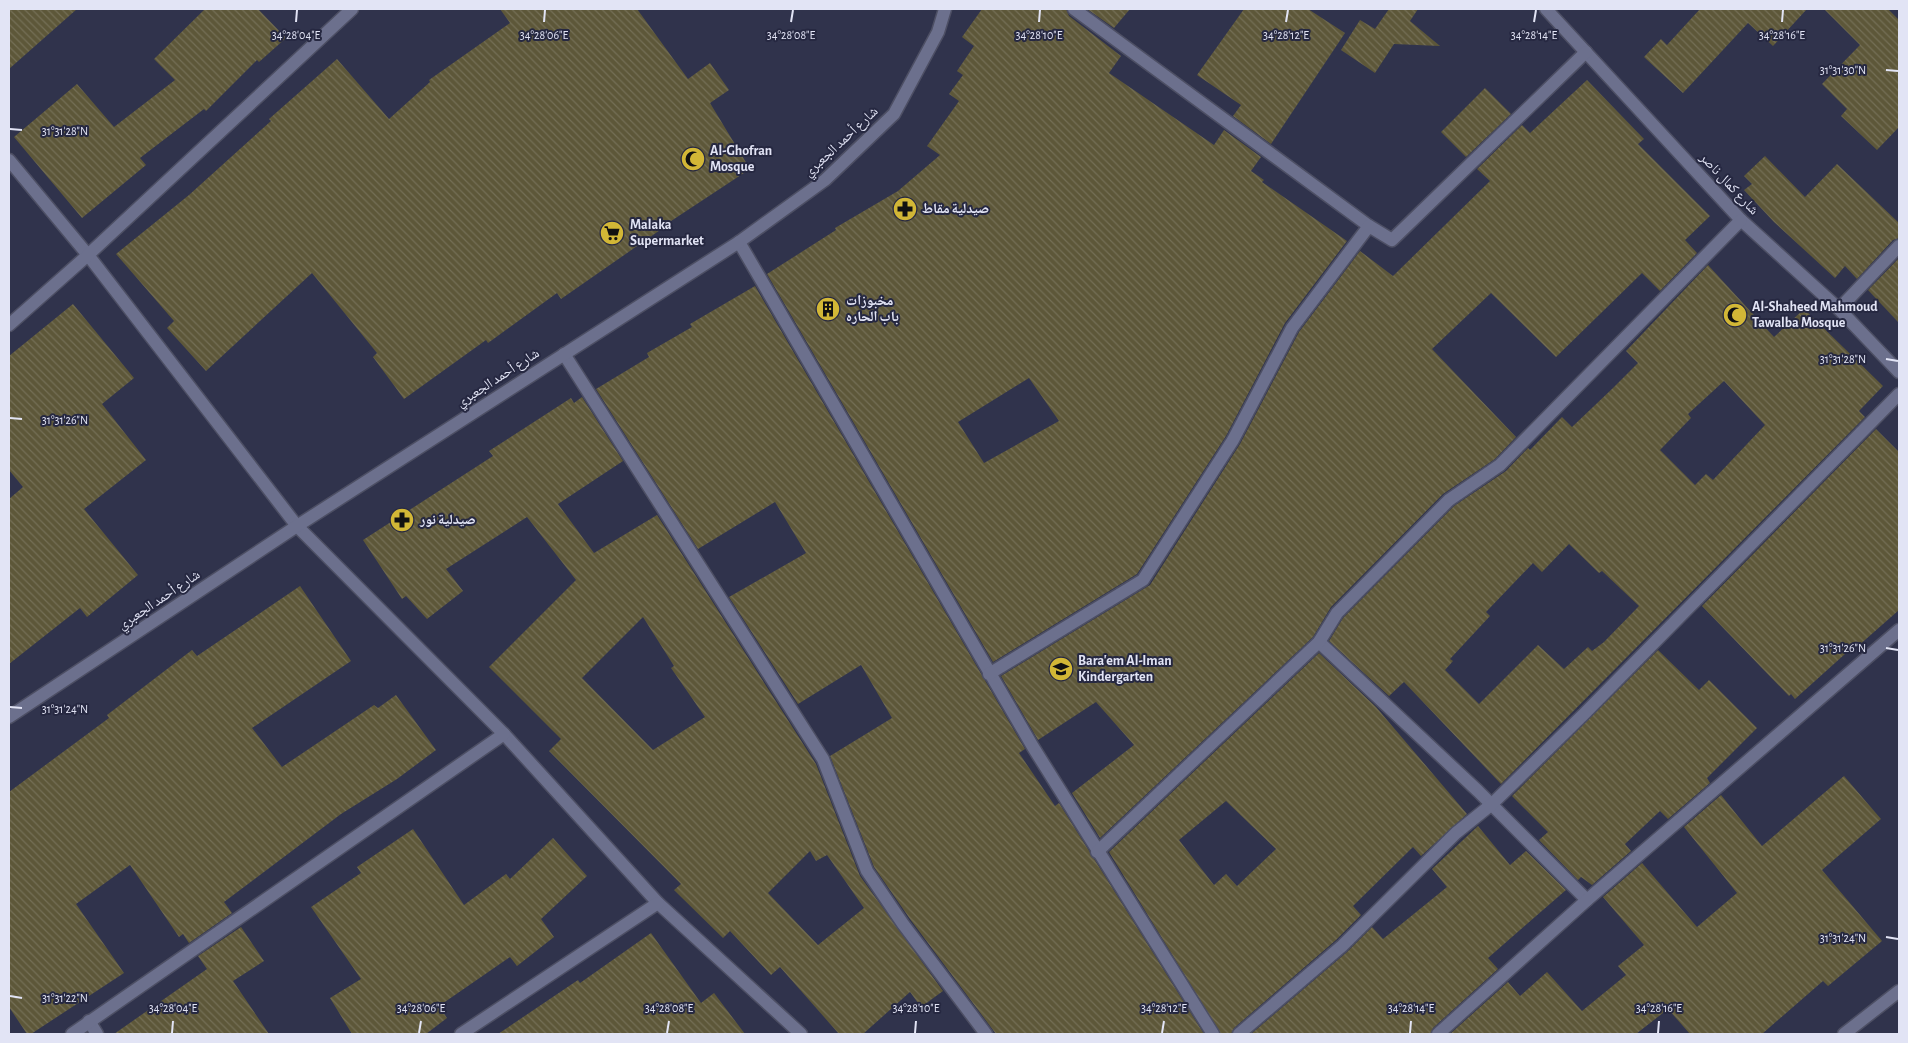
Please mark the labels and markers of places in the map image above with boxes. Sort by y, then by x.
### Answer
place label: Al-Ghofran Mosque [710,144,772,174]
mosque icon: Al-Ghofran Mosque [680,146,706,172]
pharmacy icon: صيدلية مقاط [892,196,918,222]
place label: صيدلية مقاط [922,202,989,216]
place label: Malaka Supermarket [630,218,704,248]
supermarket icon: Malaka Supermarket [599,220,625,246]
place label: مخبوزات باب الحاره [846,294,899,325]
building icon: مخبوزات باب الحاره [815,296,841,322]
place label: Al-Shaheed Mahmoud Tawalba Mosque [1752,300,1878,330]
mosque icon: Al-Shaheed Mahmoud Tawalba Mosque [1722,302,1748,328]
pharmacy icon: صيدلية نور [389,507,415,533]
place label: صيدلية نور [419,513,476,527]
place label: Bara'em Al-Iman Kindergarten [1078,654,1172,684]
school or university icon: Bara'em Al-Iman Kindergarten [1048,656,1074,682]

